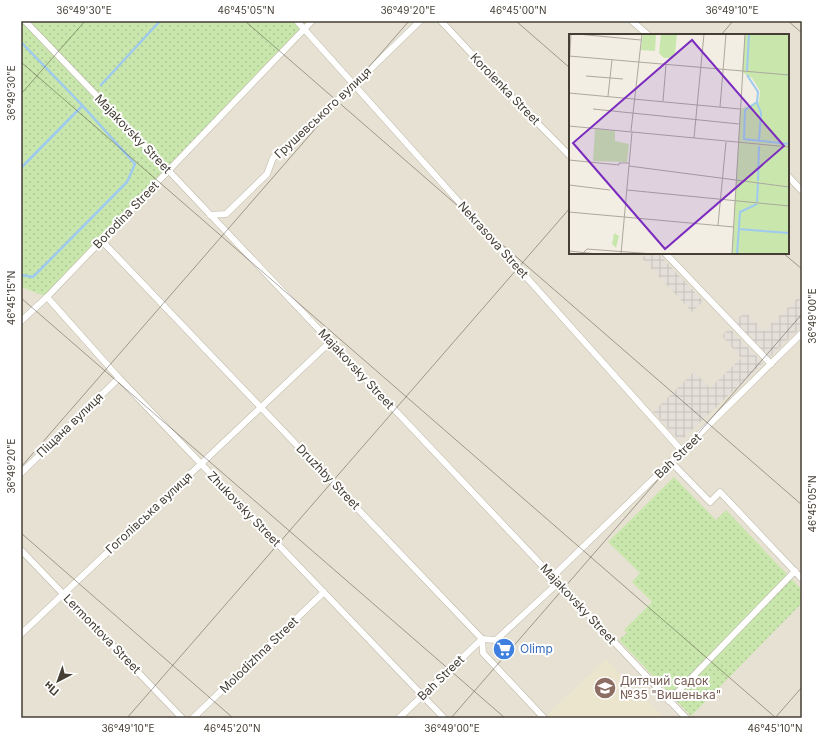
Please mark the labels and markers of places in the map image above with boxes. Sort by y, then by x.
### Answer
supermarket icon: Olimp [491,636,517,662]
place label: Olimp [520,641,553,656]
place label: Дитячий садок №35 "Вишенька" [620,673,721,702]
school or university icon: Дитячий садок №35 "Вишенька" [592,675,618,701]

